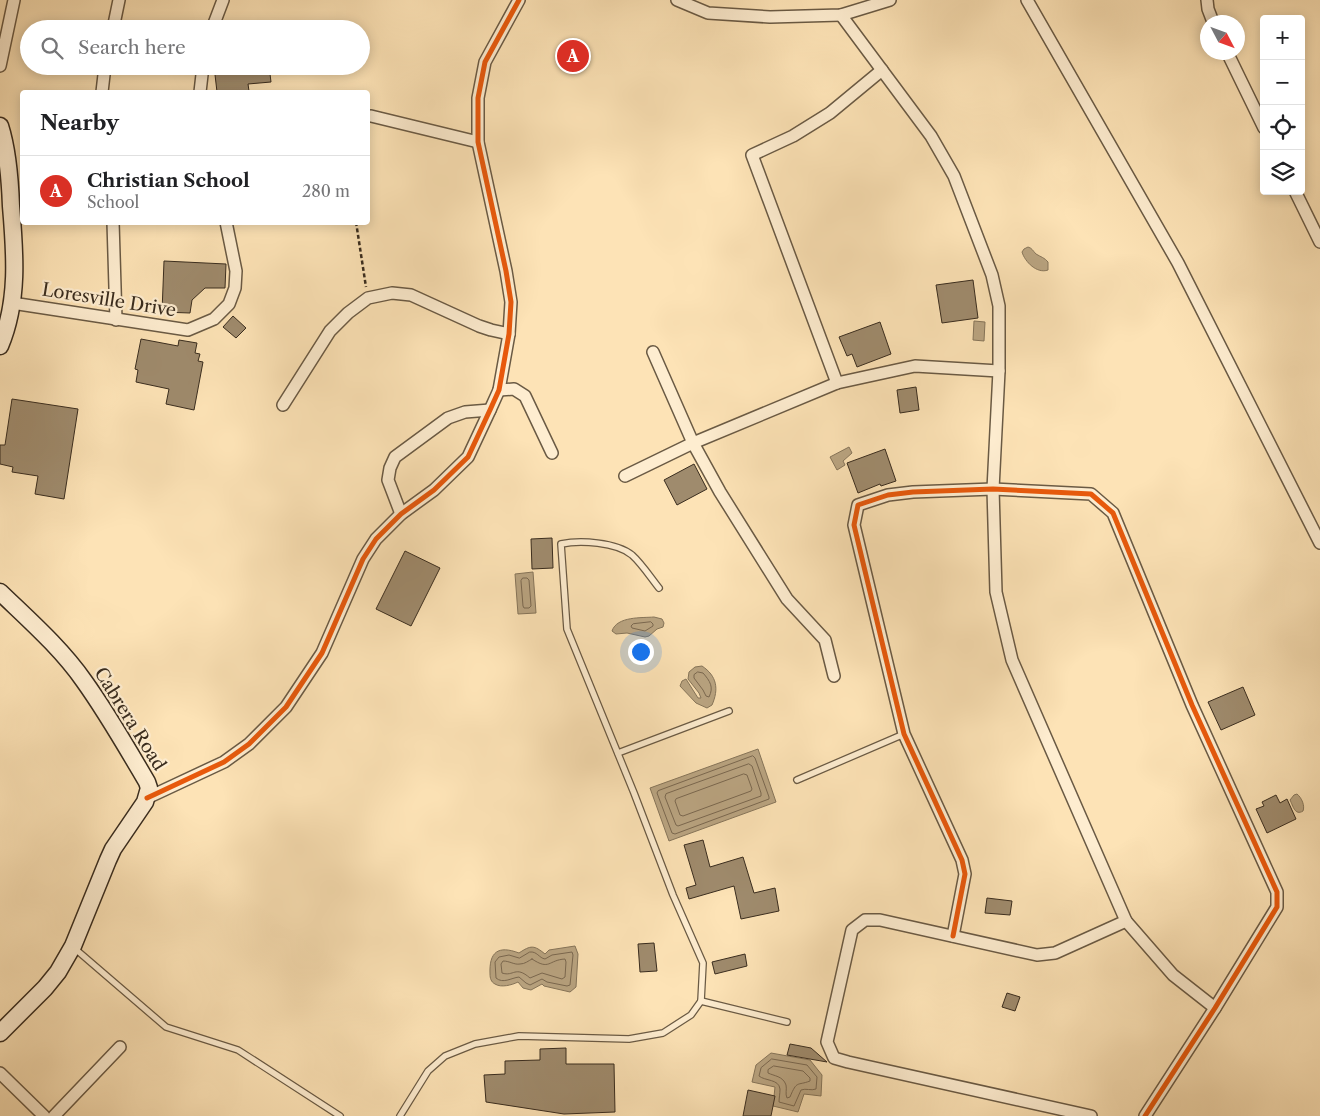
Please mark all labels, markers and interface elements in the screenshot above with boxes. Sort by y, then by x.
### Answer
north arrow [1200,15,1245,60]
map controls [1260,15,1305,195]
button: + [1260,15,1305,60]
search box [20,20,370,75]
icon: search [38,34,66,62]
text: Search here [78,36,186,59]
pin: A [557,37,589,75]
button: − [1260,60,1305,105]
button: locate [1260,105,1305,150]
text: Nearby [40,110,119,135]
button: layers [1260,150,1305,195]
text: Christian School [87,169,250,192]
text: A [50,181,62,201]
text: 280 m [302,181,350,201]
text: School [87,192,139,212]
street label: Loresville Drive [40,279,178,321]
your location [628,639,654,665]
street label: Cabrera Road [89,663,171,775]

